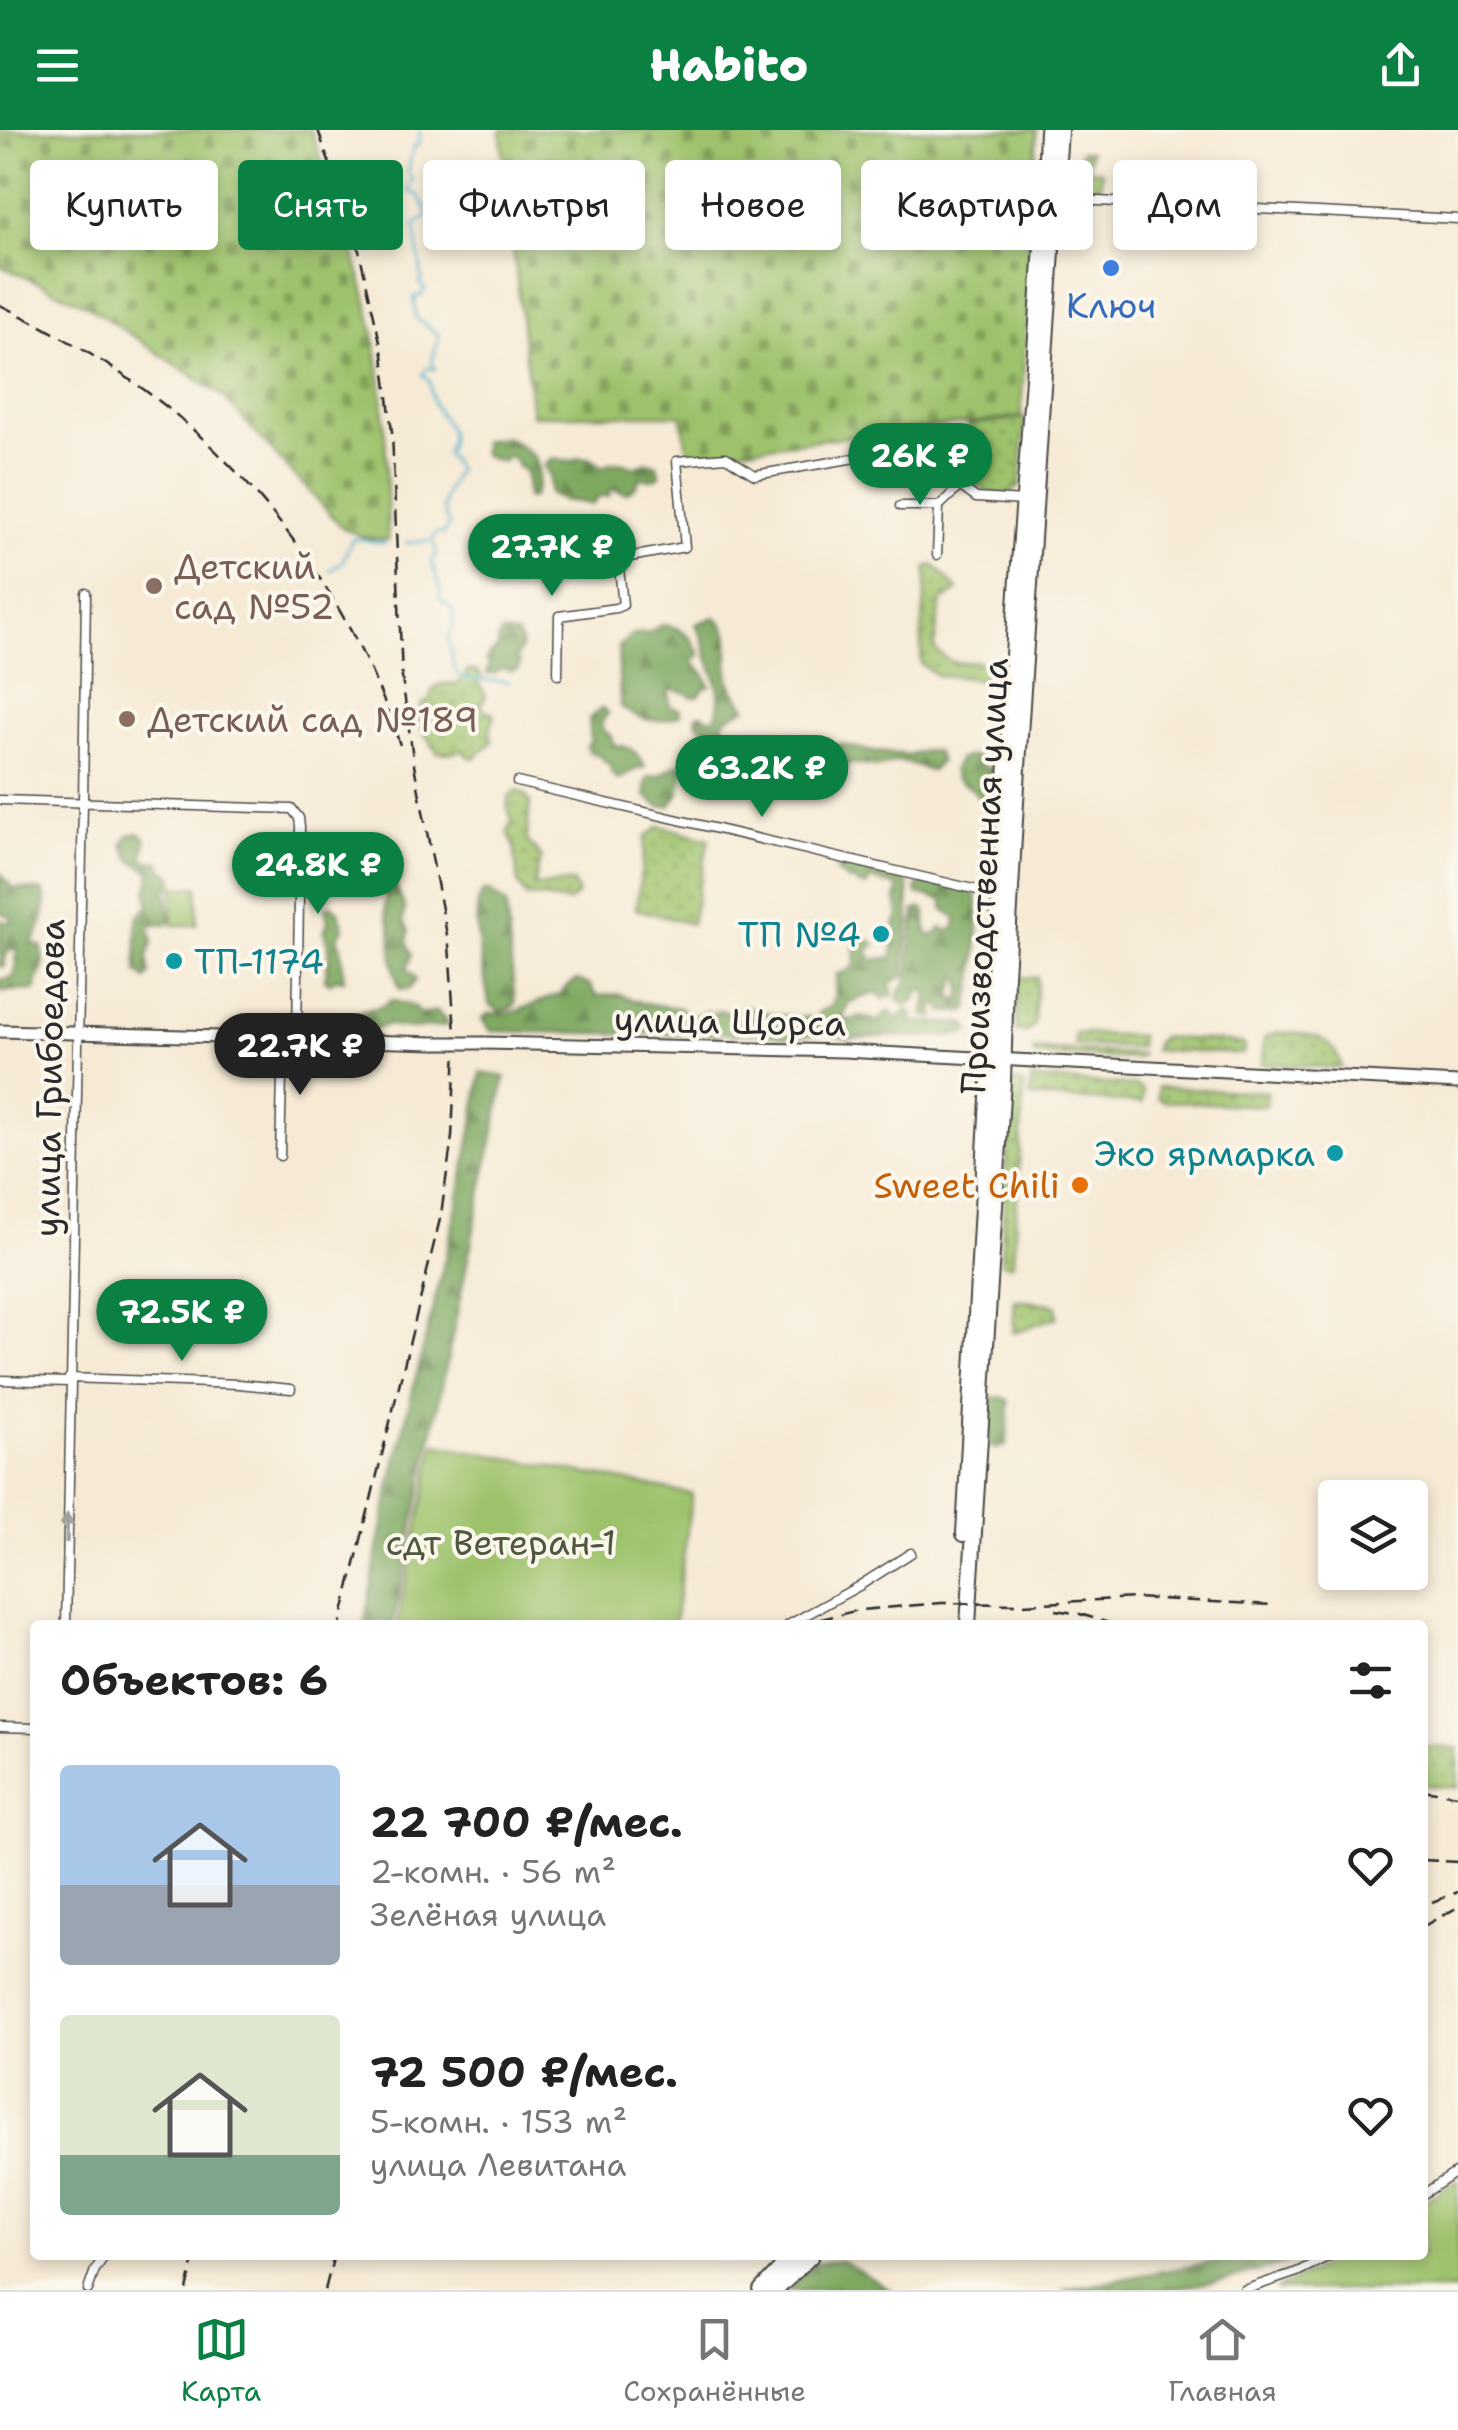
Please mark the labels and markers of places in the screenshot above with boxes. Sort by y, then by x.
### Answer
marker: Ключ [1100,257,1122,279]
place label: Ключ [1066,282,1156,329]
pin: 26K ₽ [850,423,990,508]
pin: 27.7K ₽ [460,514,644,599]
place label: Детский сад №52 [174,543,334,630]
marker: Детский сад №52 [143,575,165,597]
place label: Детский сад №189 [147,696,478,743]
marker: Детский сад №189 [116,708,138,730]
pin: 63.2K ₽ [670,735,854,820]
pin: 24.8K ₽ [226,832,410,917]
place label: ТП №4 [737,911,861,958]
marker: ТП №4 [870,923,892,945]
place label: ТП-1174 [194,938,324,985]
marker: ТП-1174 [163,950,185,972]
pin: 22.7K ₽ [208,1013,392,1098]
place label: Эко ярмарка [1094,1130,1315,1177]
marker: Эко ярмарка [1324,1142,1346,1164]
place label: Sweet Chili [873,1162,1060,1209]
marker: Sweet Chili [1069,1174,1091,1196]
pin: 72.5K ₽ [90,1279,274,1364]

